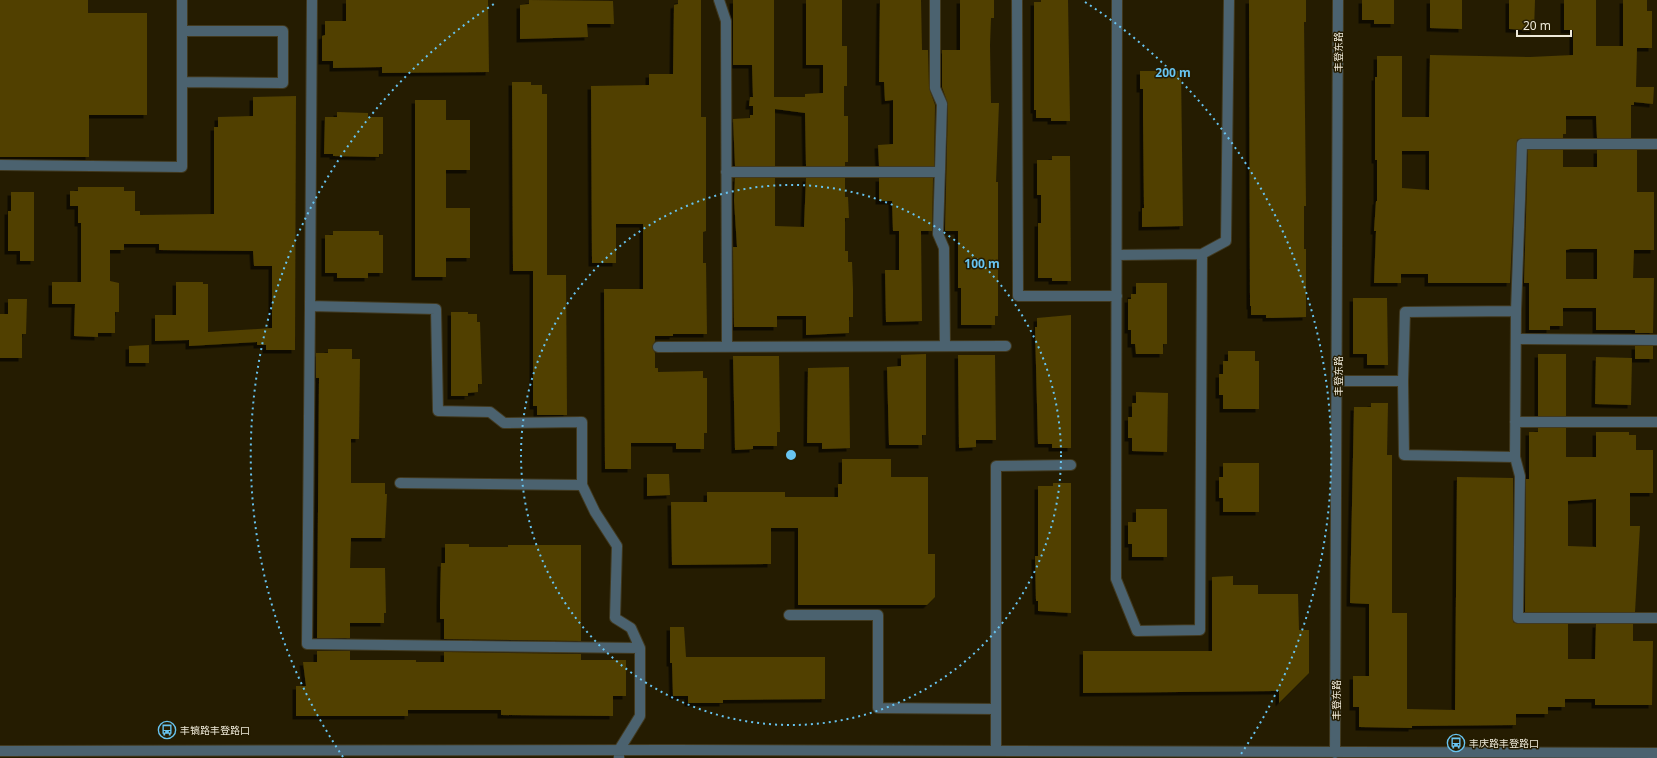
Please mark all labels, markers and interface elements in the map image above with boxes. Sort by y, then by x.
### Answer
scale bar [1517,12,1571,38]
text: 20 m [1523,17,1551,34]
street label: 丰登东路 [1331,32,1345,72]
text: 200 m [1155,64,1191,81]
text: 100 m [964,255,1000,272]
street label: 丰登东路 [1331,356,1345,396]
centre of rings [784,448,798,462]
street label: 丰登东路 [1329,680,1343,720]
bus stop icon: 丰镐路丰登路口 [157,720,177,740]
place label: 丰镐路丰登路口 [180,723,250,737]
bus stop icon: 丰庆路丰登路口 [1446,733,1466,753]
place label: 丰庆路丰登路口 [1469,736,1539,750]

